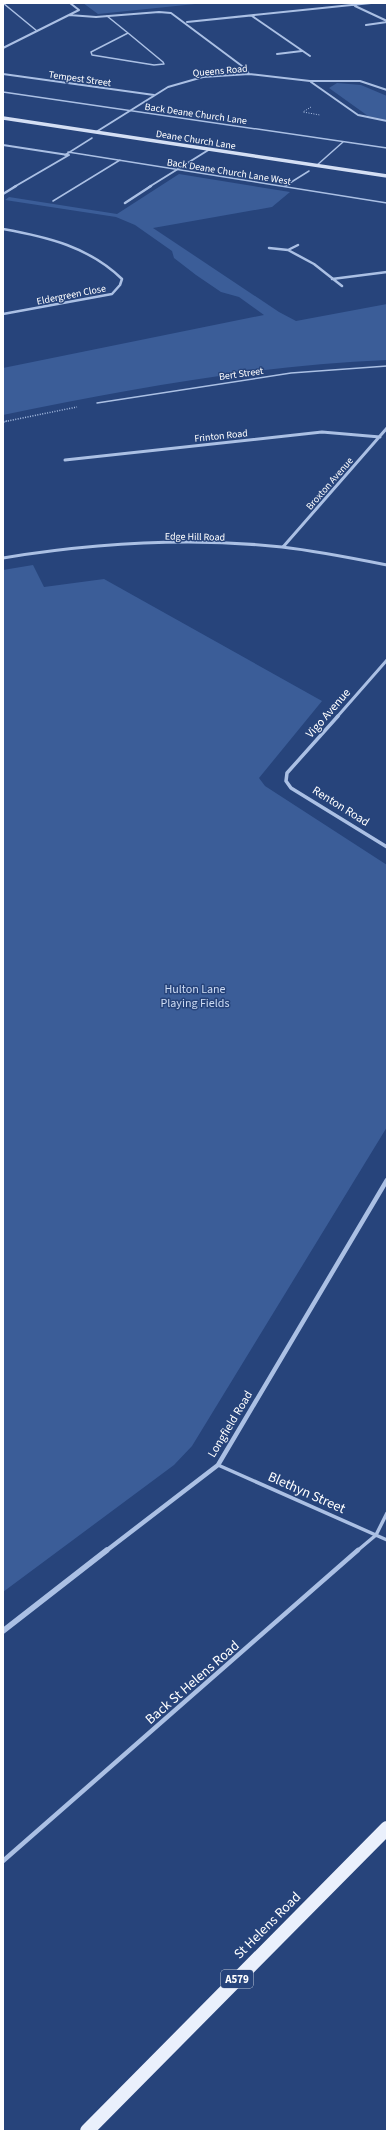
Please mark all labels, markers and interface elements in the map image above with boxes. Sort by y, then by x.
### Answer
street label: Queens Road [192,62,248,80]
street label: Tempest Street [48,68,113,90]
street label: Back Deane Church Lane [144,100,248,128]
street label: Deane Church Lane [155,127,237,153]
street label: Back Deane Church Lane West [166,155,292,189]
street label: Eldergreen Close [35,281,107,309]
street label: Bert Street [218,364,265,384]
street label: Frinton Road [194,426,249,446]
street label: Broxton Avenue [303,454,357,513]
street label: Edge Hill Road [165,529,225,545]
street label: Vigo Avenue [302,685,355,742]
street label: Renton Road [309,782,373,831]
park label: Hulton Lane Playing Fields [160,981,230,1012]
street label: Longfield Road [204,1388,257,1461]
street label: Blethyn Street [265,1467,349,1519]
street label: Back St Helens Road [141,1636,244,1729]
street label: St Helens Road [230,1888,306,1964]
road number: A579 [221,1970,253,1988]

